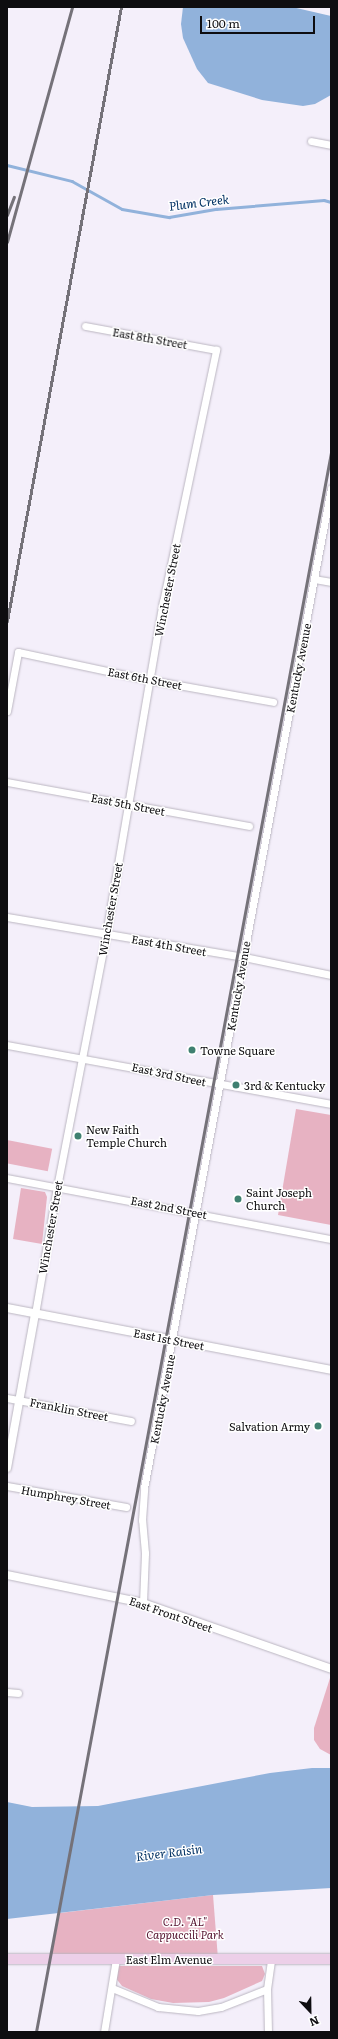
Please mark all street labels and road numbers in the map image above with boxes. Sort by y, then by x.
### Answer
street label: East 8th Street [112,325,188,351]
street label: Winchester Street [151,542,183,638]
street label: Kentucky Avenue [283,622,313,714]
street label: East 6th Street [107,664,183,692]
street label: East 5th Street [90,790,166,818]
street label: Winchester Street [95,861,125,957]
street label: East 4th Street [131,932,207,958]
street label: Kentucky Avenue [224,940,252,1032]
street label: East 3rd Street [131,1060,207,1088]
street label: Winchester Street [35,1179,65,1275]
street label: East 2nd Street [130,1193,208,1221]
street label: East 1st Street [133,1326,205,1352]
street label: Kentucky Avenue [147,1353,177,1445]
street label: Franklin Street [29,1395,109,1423]
street label: Humphrey Street [20,1483,112,1511]
street label: East Front Street [128,1594,214,1634]
street label: East Elm Avenue [126,1952,212,1966]

